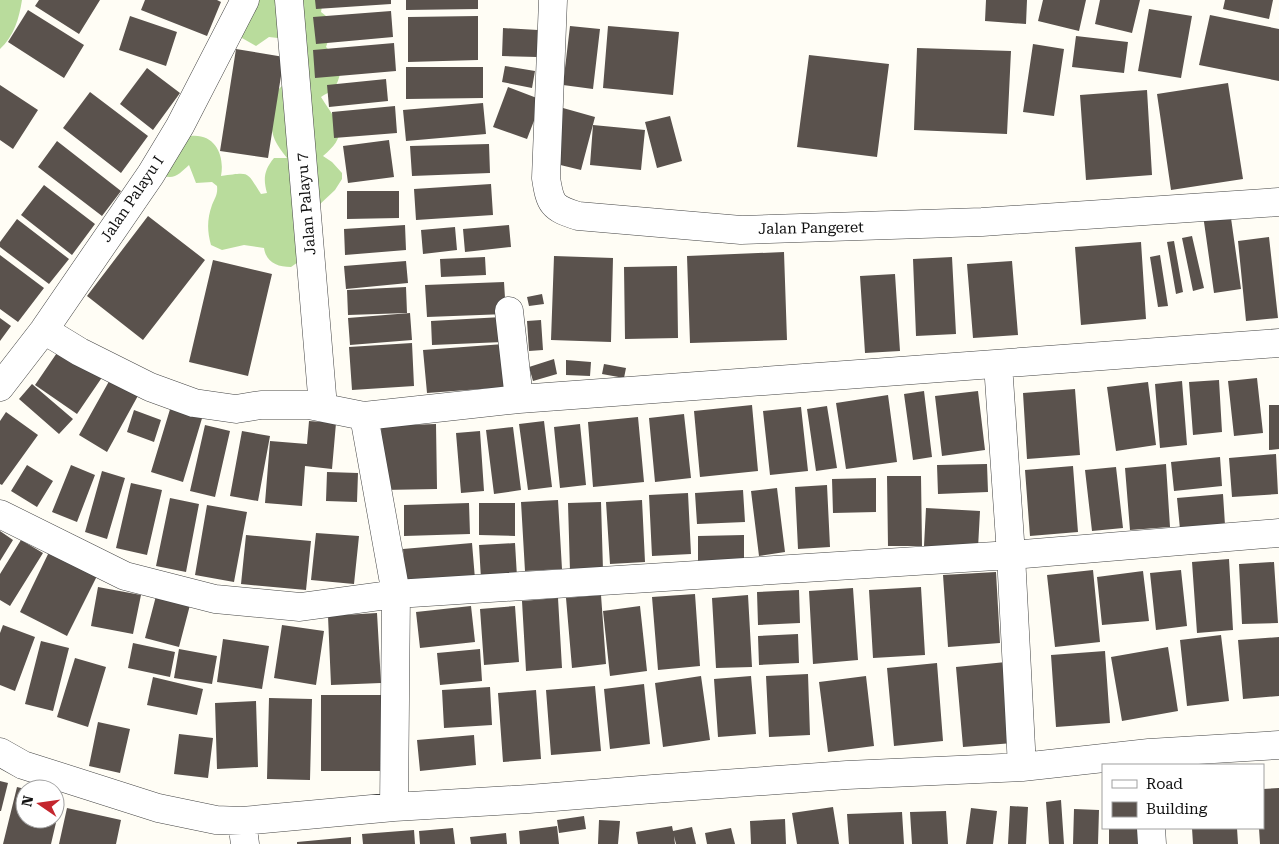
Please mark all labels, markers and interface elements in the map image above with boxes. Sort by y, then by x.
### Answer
street label: Jalan Palayu 7 [293,152,319,256]
street label: Jalan Palayu I [97,153,167,245]
street label: Jalan Pangeret [758,218,864,238]
legend [1102,764,1264,829]
text: Road [1146,775,1183,793]
north arrow [15,779,65,829]
text: N [18,794,36,808]
text: Building [1146,800,1208,818]

